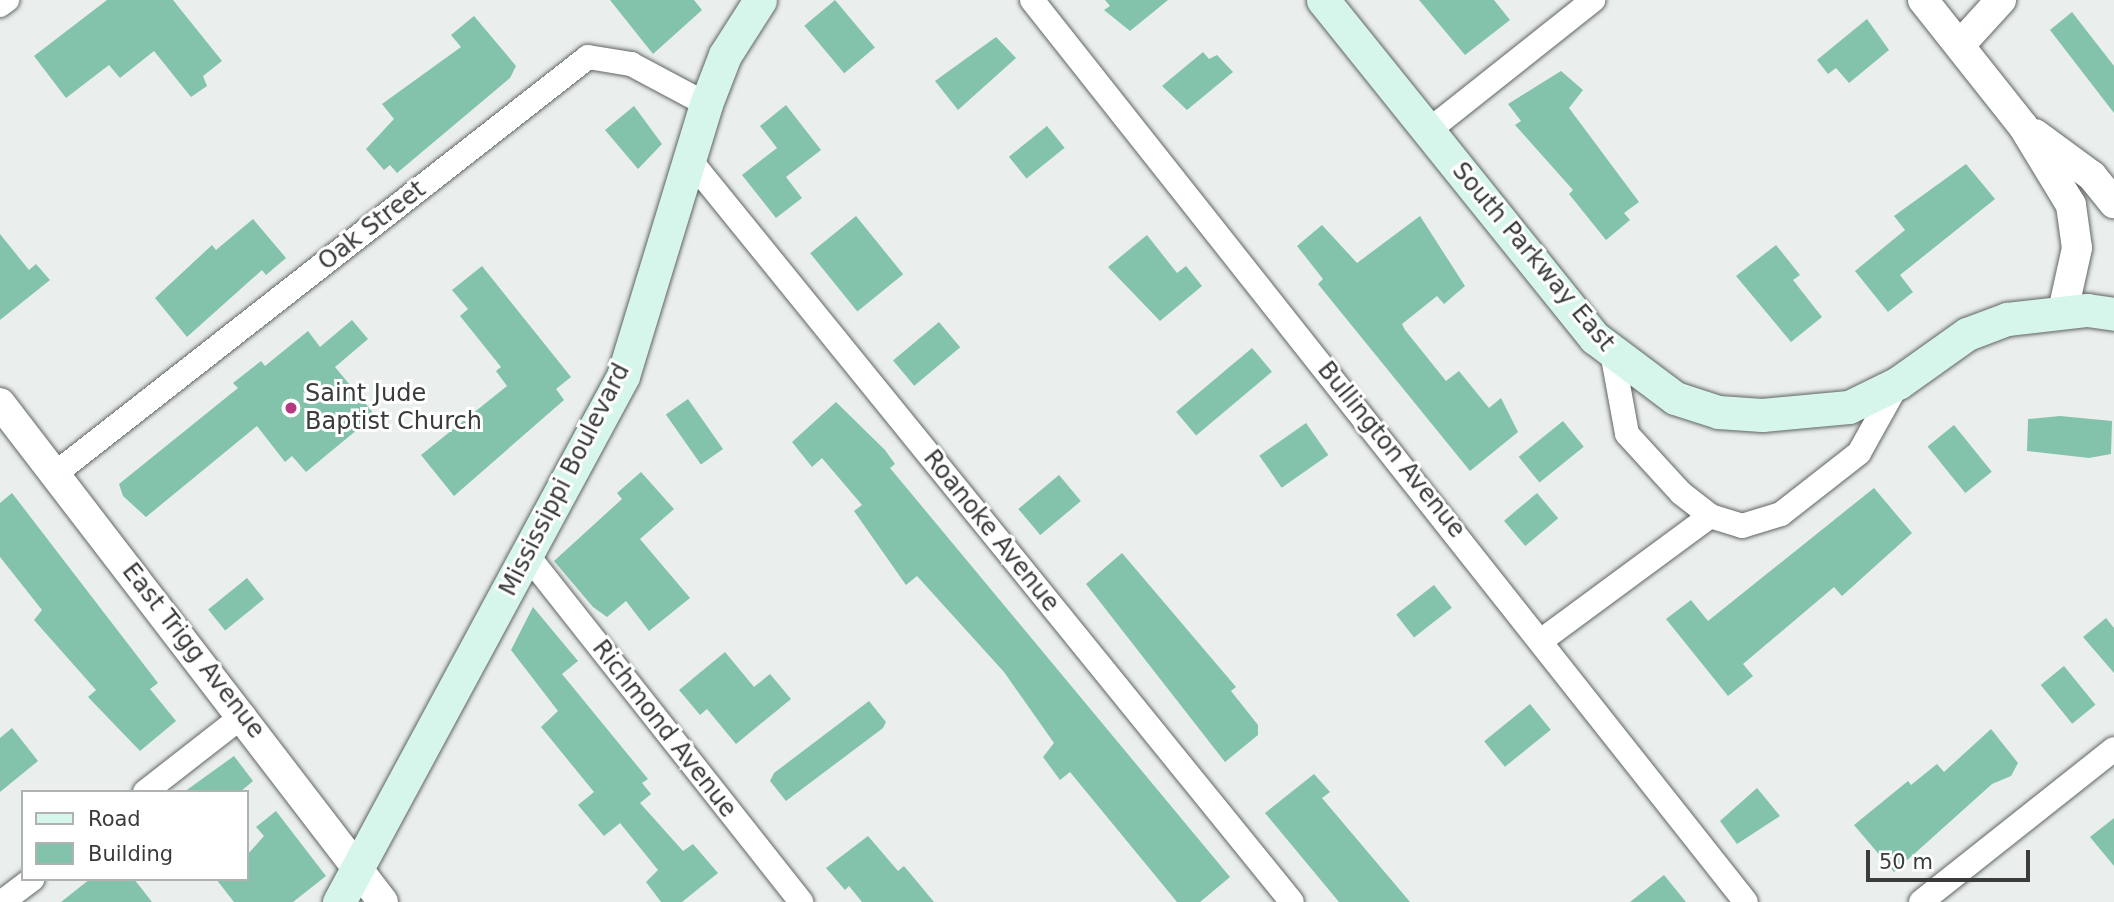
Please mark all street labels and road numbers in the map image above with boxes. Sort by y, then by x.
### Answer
street label: South Parkway East [1446,157,1620,357]
street label: Oak Street [313,175,431,277]
street label: Bullington Avenue [1311,356,1471,544]
street label: Mississippi Boulevard [494,359,636,601]
street label: Roanoke Avenue [917,444,1065,618]
street label: East Trigg Avenue [116,558,270,744]
street label: Richmond Avenue [586,635,742,823]

